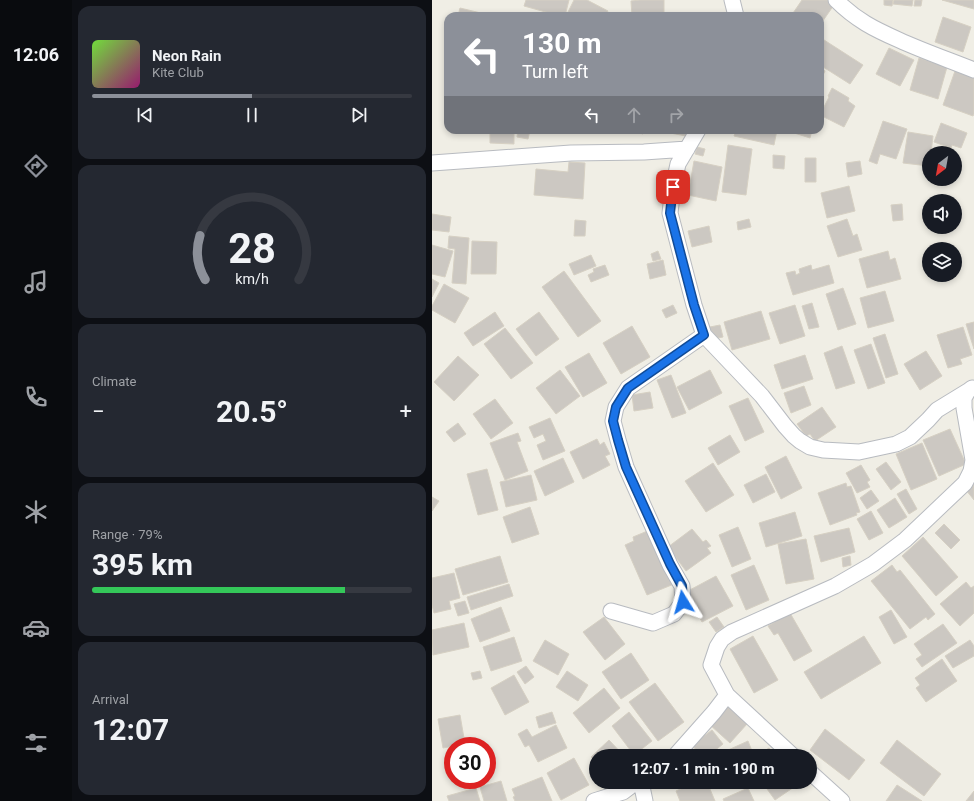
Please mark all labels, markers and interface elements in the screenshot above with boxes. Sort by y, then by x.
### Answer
text: 130 m [522,27,601,60]
icon: left [456,28,508,80]
text: 12:06 [13,44,59,65]
text: Neon Rain [152,47,221,65]
text: Turn left [522,61,588,82]
text: Kite Club [152,65,204,80]
icon: previous [134,104,156,126]
icon: pause [241,104,263,126]
icon: next [348,104,370,126]
icon: left [581,104,603,126]
icon: ahead [623,104,645,126]
icon: right [665,104,687,126]
north arrow [922,146,962,186]
map controls [922,146,962,282]
icon: directions [22,152,50,180]
pin [656,170,690,204]
icon: arrive [662,176,684,198]
button: sound [922,194,962,234]
text: 28 [228,223,276,272]
button: layers [922,242,962,282]
icon: music [22,268,50,296]
text: km/h [235,270,269,286]
text: Climate [92,374,136,389]
icon: phone [22,383,50,411]
text: 20.5° [216,394,288,429]
text: − [92,399,105,424]
text: + [400,399,412,424]
icon: climate [22,498,50,526]
text: Range · 79% [92,527,162,542]
text: 395 km [92,547,193,582]
position arrow [662,581,704,623]
icon: car [22,614,50,642]
text: Arrival [92,692,129,707]
text: 12:07 [92,712,169,747]
icon: filters [22,729,50,757]
speed limit sign: 30 [444,737,496,789]
text: 12:07 · 1 min · 190 m [632,760,774,778]

